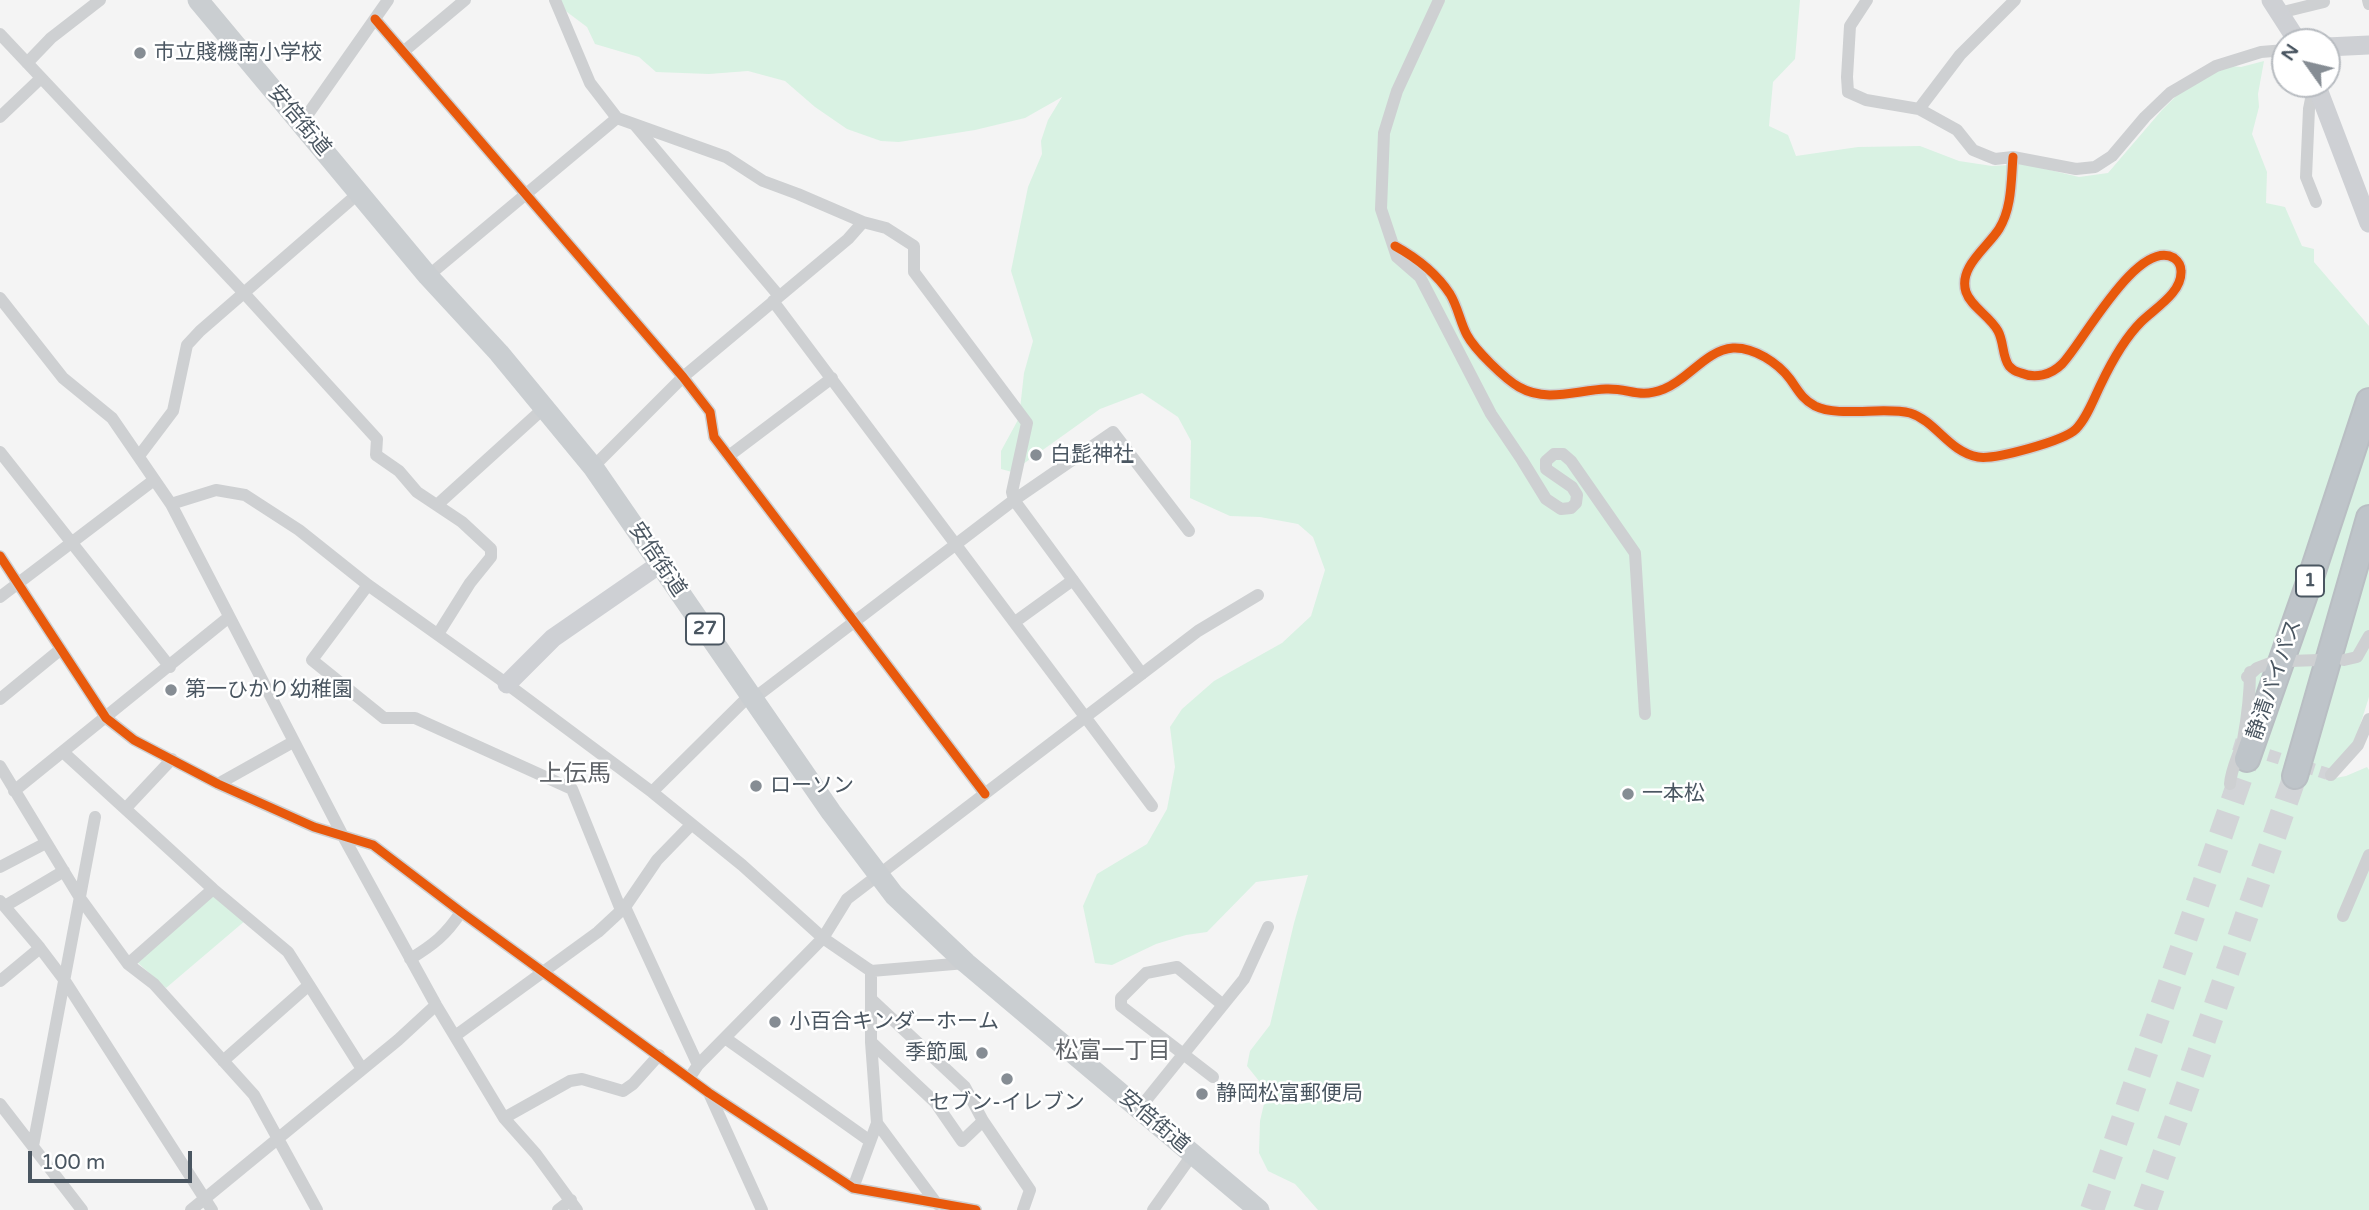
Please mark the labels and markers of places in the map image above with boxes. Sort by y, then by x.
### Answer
place label: 市立賤機南小学校 [154,40,322,66]
marker: 市立賤機南小学校 [132,45,148,61]
place label: 白髭神社 [1050,442,1134,468]
marker: 白髭神社 [1028,447,1044,463]
place label: 第一ひかり幼稚園 [185,677,353,703]
marker: 第一ひかり幼稚園 [163,682,179,698]
place label: ローソン [770,773,854,799]
marker: ローソン [748,778,764,794]
place label: 一本松 [1642,781,1705,807]
marker: 一本松 [1620,786,1636,802]
place label: 小百合キンダーホーム [789,1009,999,1035]
marker: 小百合キンダーホーム [767,1014,783,1030]
place label: 季節風 [905,1040,968,1066]
marker: 季節風 [974,1045,990,1061]
marker: セブン-イレブン [999,1071,1015,1087]
place label: 静岡松富郵便局 [1216,1081,1363,1107]
marker: 静岡松富郵便局 [1194,1086,1210,1102]
place label: セブン-イレブン [929,1090,1085,1116]

